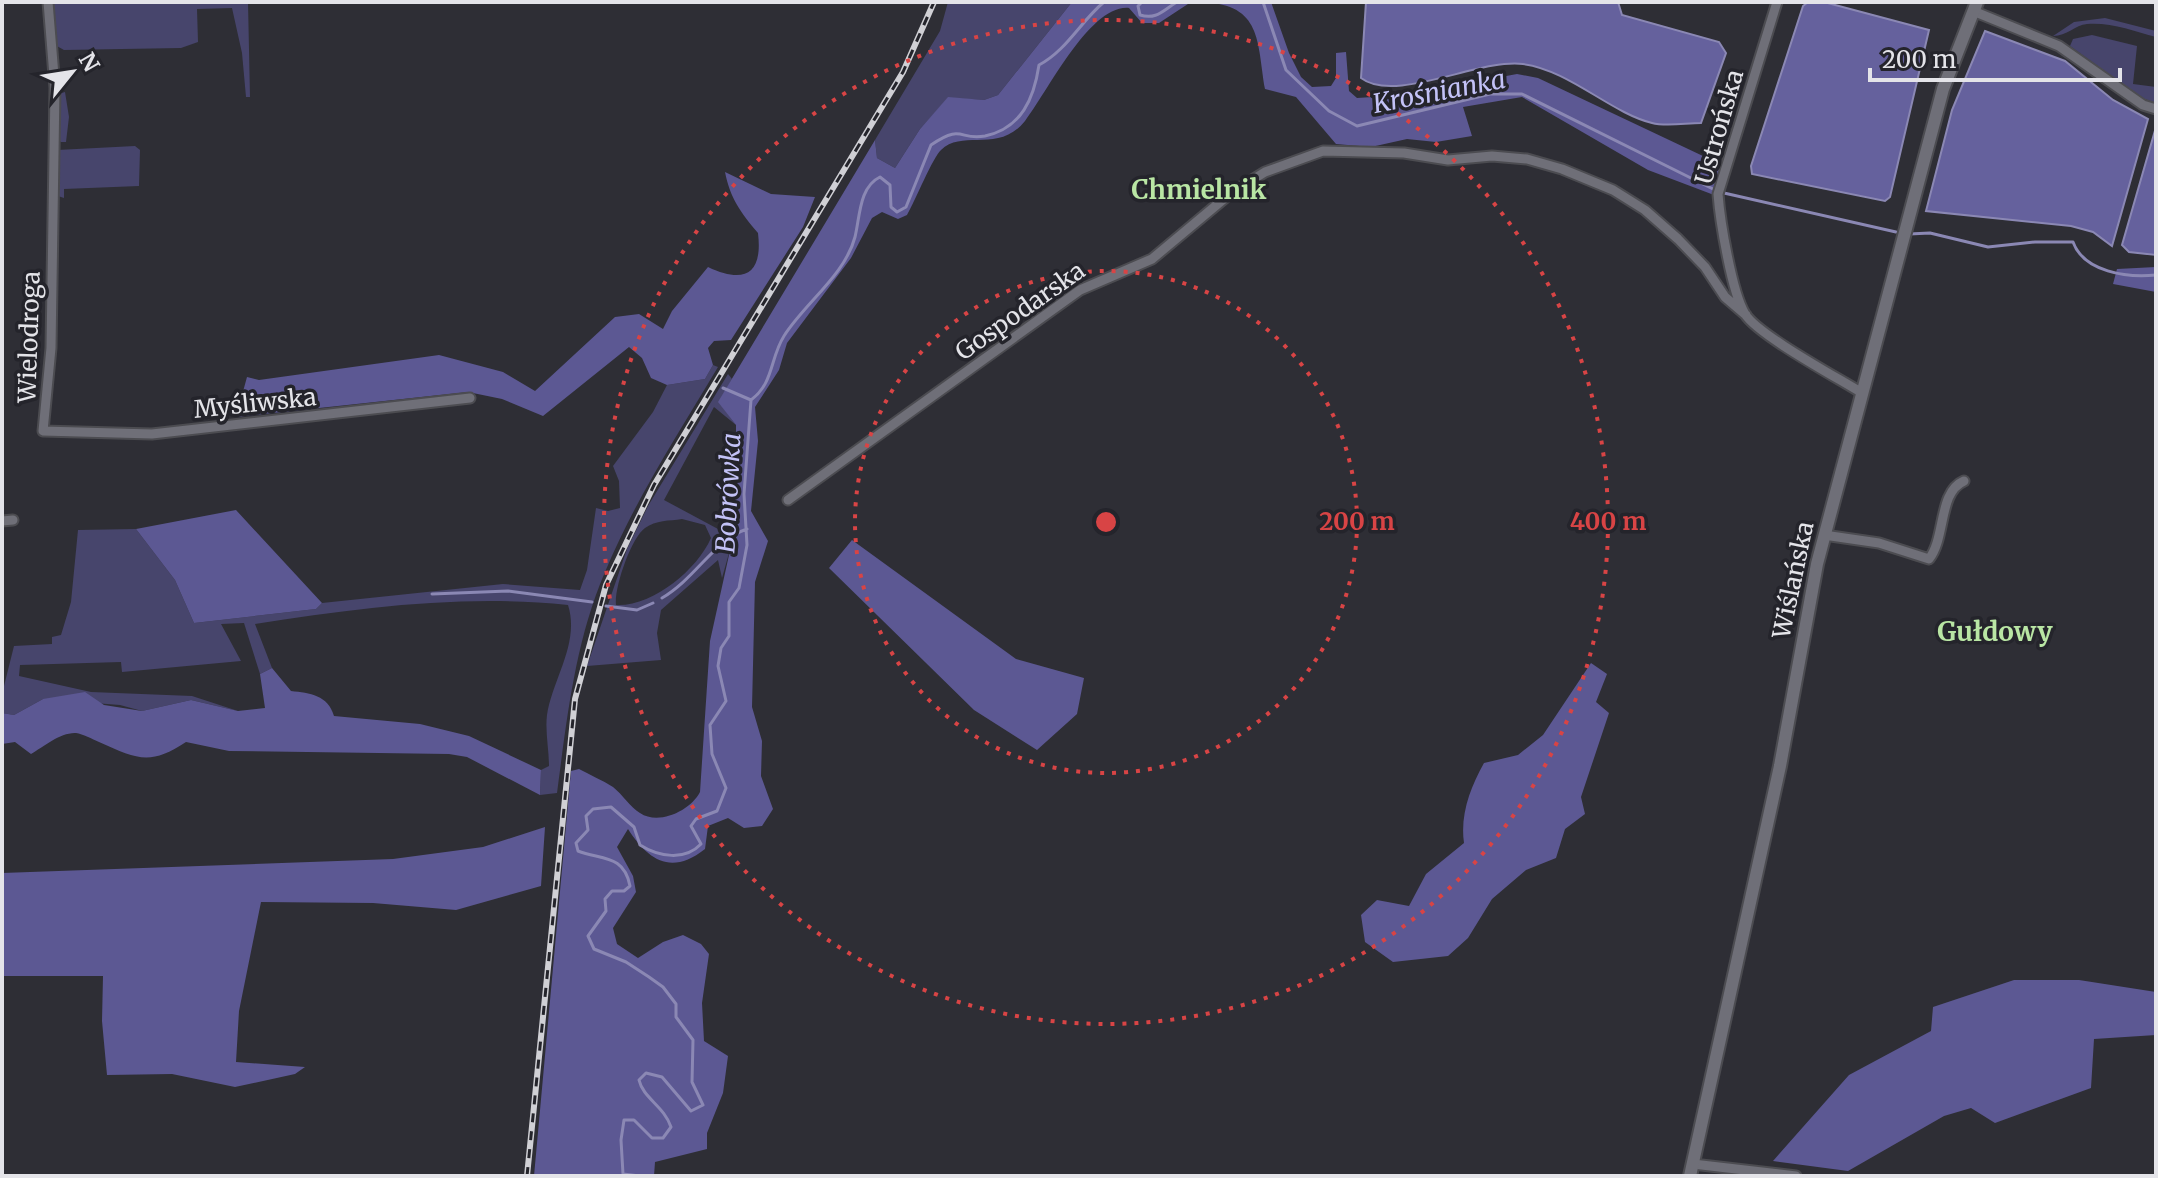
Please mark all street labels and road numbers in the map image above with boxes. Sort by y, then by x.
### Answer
street label: Ustrońska [1688,66,1750,188]
street label: Gospodarska [949,255,1091,367]
street label: Wielodroga [11,270,47,405]
street label: Myśliwska [192,381,318,425]
street label: Wiślańska [1765,518,1821,642]

